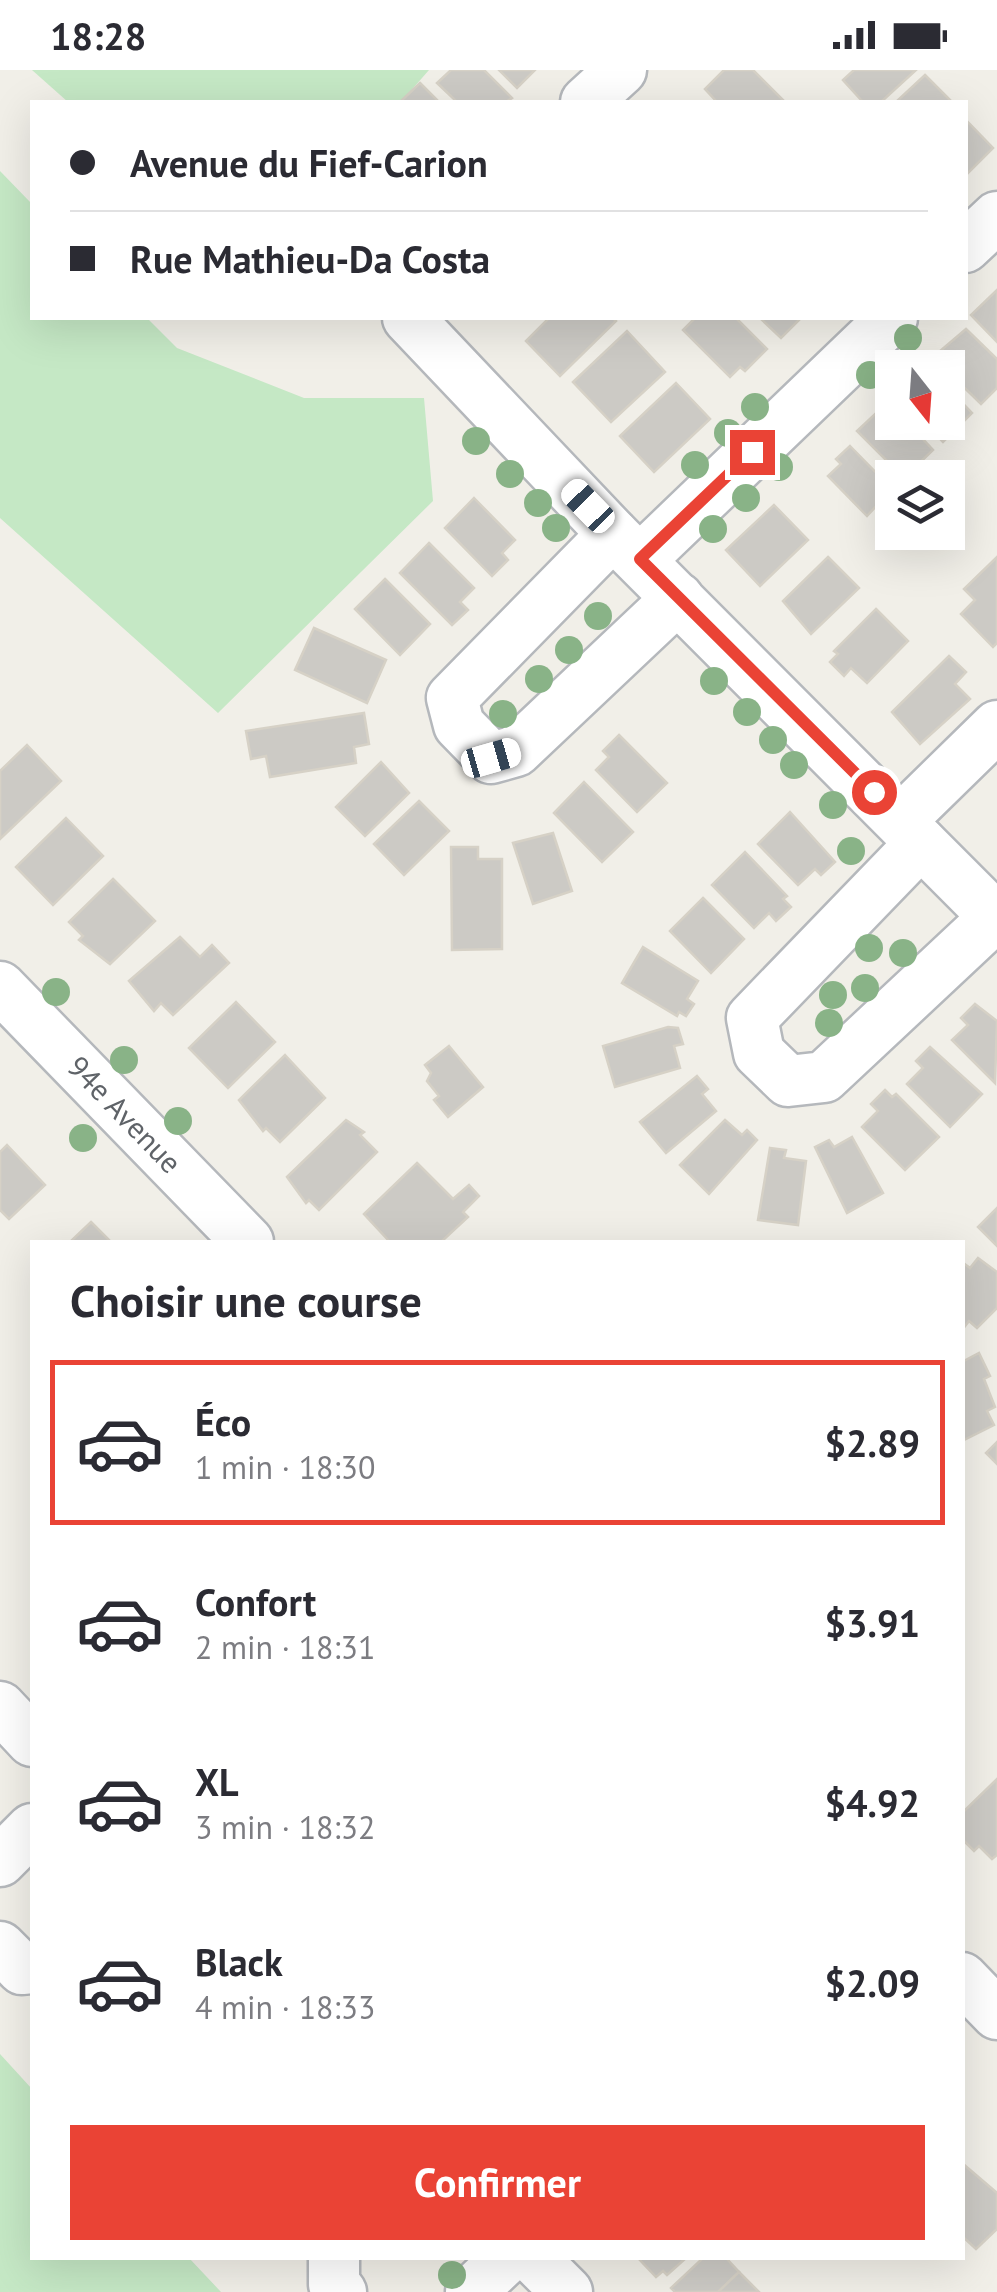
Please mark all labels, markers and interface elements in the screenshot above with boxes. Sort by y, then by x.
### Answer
text: 18:28 [50,11,146,60]
text: Avenue du Fief-Carion [130,138,488,187]
text: Rue Mathieu-Da Costa [130,234,490,283]
north arrow [875,350,965,440]
map controls [875,350,965,550]
route end [730,430,775,475]
button: layers [875,460,965,550]
car [556,474,620,538]
car [458,735,524,781]
route start [852,770,897,815]
street label: 94e Avenue [59,1047,191,1181]
text: Choisir une course [70,1271,422,1329]
text: Éco [195,1397,251,1446]
icon: car [75,1398,165,1488]
text: $2.89 [824,1418,920,1467]
text: 1 min · 18:30 [195,1446,375,1488]
text: Confort [195,1577,316,1626]
icon: car [75,1578,165,1668]
text: $3.91 [824,1598,920,1647]
text: 2 min · 18:31 [195,1626,375,1668]
text: XL [195,1757,239,1806]
icon: car [75,1758,165,1848]
text: $4.92 [824,1778,920,1827]
text: 3 min · 18:32 [195,1806,375,1848]
text: Black [195,1937,283,1986]
icon: car [75,1938,165,2028]
text: $2.09 [824,1958,920,2007]
text: 4 min · 18:33 [195,1986,375,2028]
button: Confirmer [70,2125,925,2240]

